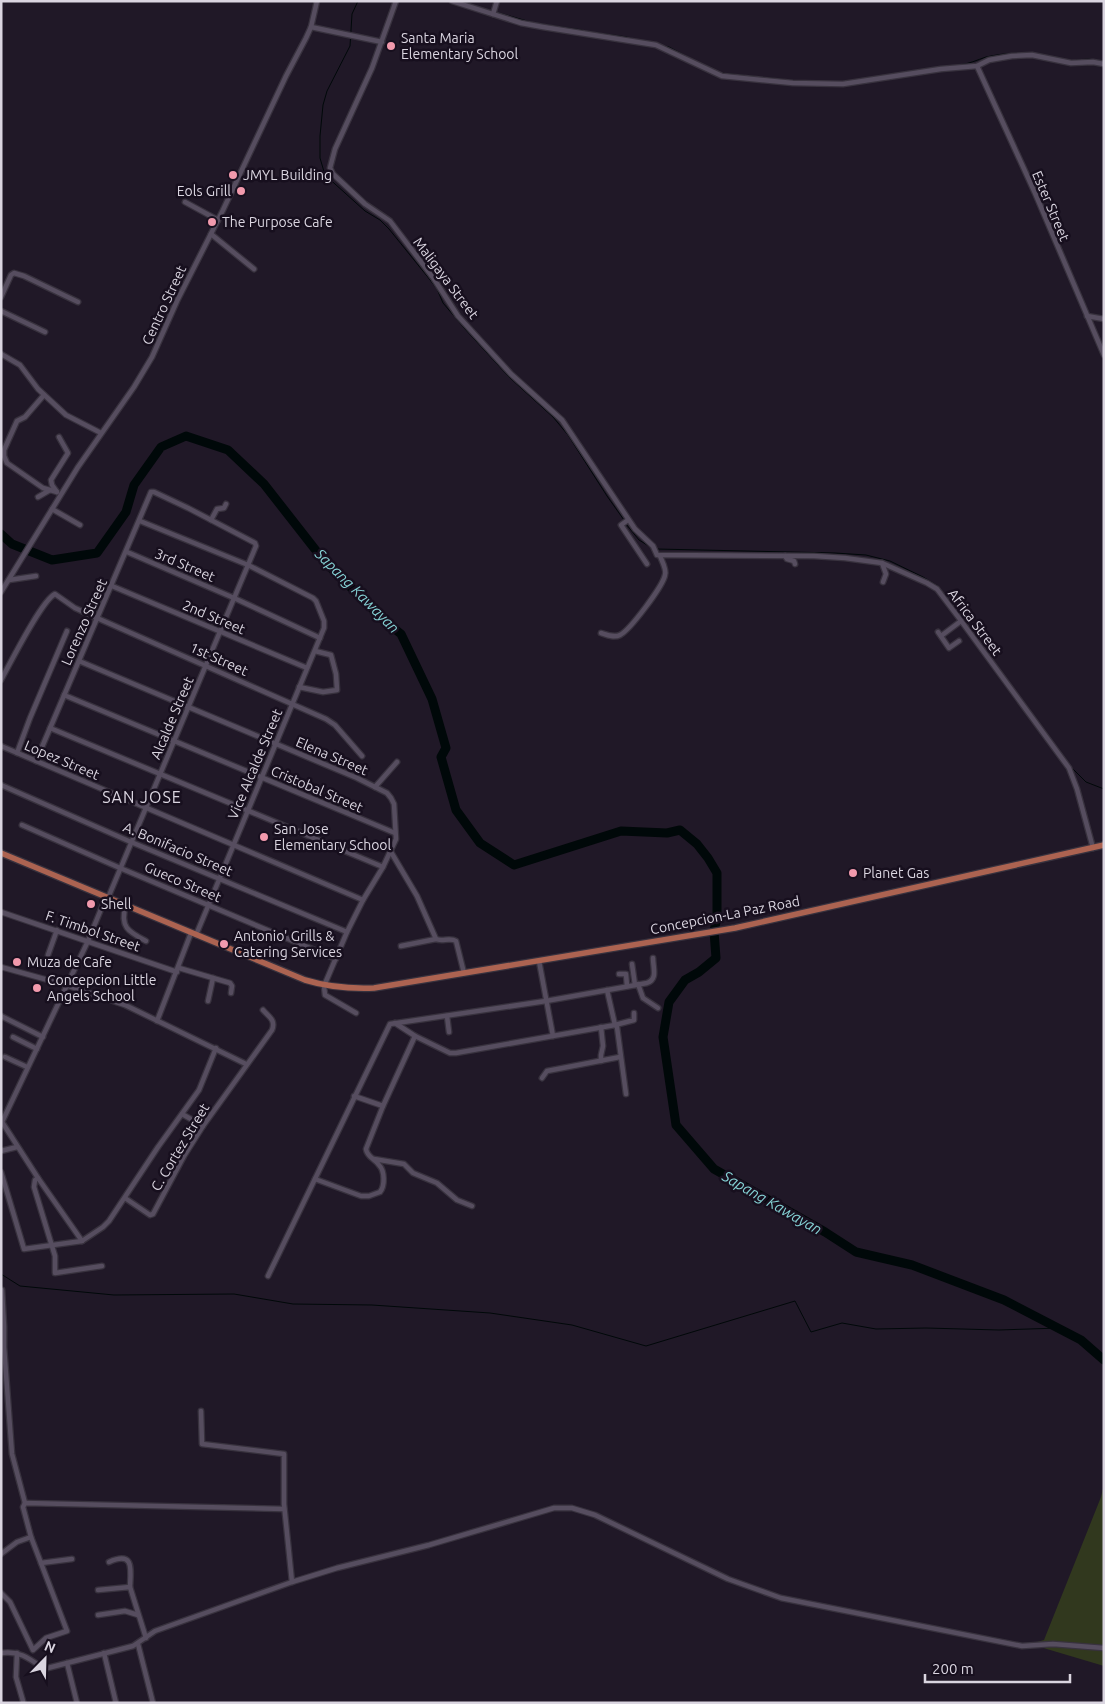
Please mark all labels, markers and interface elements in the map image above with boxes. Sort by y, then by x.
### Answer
place label: Santa Maria Elementary School [401,30,519,62]
marker: Santa Maria Elementary School [385,40,397,52]
place label: JMYL Building [243,167,332,183]
street label: Ester Street [1029,168,1073,244]
marker: JMYL Building [227,169,239,181]
place label: Eols Grill [177,183,231,199]
marker: Eols Grill [235,185,247,197]
place label: The Purpose Cafe [222,214,333,230]
marker: The Purpose Cafe [206,216,218,228]
street label: Maligaya Street [410,234,482,322]
street label: Centro Street [139,262,190,347]
water label: Sapang Kawayan [311,544,403,636]
street label: 3rd Street [153,545,218,585]
street label: Lorenzo Street [58,576,110,668]
street label: Africa Street [945,586,1005,659]
street label: 2nd Street [180,597,248,638]
street label: 1st Street [188,639,251,679]
street label: Alcalde Street [147,674,197,762]
street label: Vice Alcalde Street [224,706,286,822]
street label: Elena Street [294,734,371,779]
street label: Lopez Street [22,737,102,783]
street label: Cristobal Street [269,762,366,816]
district label: SAN JOSE [102,788,182,806]
street label: A. Bonifacio Street [121,819,236,880]
place label: San Jose Elementary School [274,821,392,853]
marker: San Jose Elementary School [258,831,270,843]
street label: Gueco Street [142,859,224,906]
place label: Planet Gas [863,865,929,881]
marker: Planet Gas [847,867,859,879]
street label: Concepcion-La Paz Road [649,893,801,937]
place label: Shell [101,896,132,912]
marker: Shell [85,898,97,910]
street label: F. Timbol Street [44,907,143,955]
place label: Antonio' Grills & Catering Services [234,928,342,960]
marker: Antonio' Grills & Catering Services [218,938,230,950]
place label: Muza de Cafe [27,954,112,970]
marker: Muza de Cafe [11,956,23,968]
place label: Concepcion Little Angels School [47,972,156,1004]
marker: Concepcion Little Angels School [31,982,43,994]
street label: C. Cortez Street [148,1100,213,1194]
water label: Sapang Kawayan [719,1167,825,1238]
north arrow [20,1634,70,1684]
text: N [42,1638,58,1656]
scale bar [925,1652,1070,1684]
text: 200 m [932,1660,974,1677]

